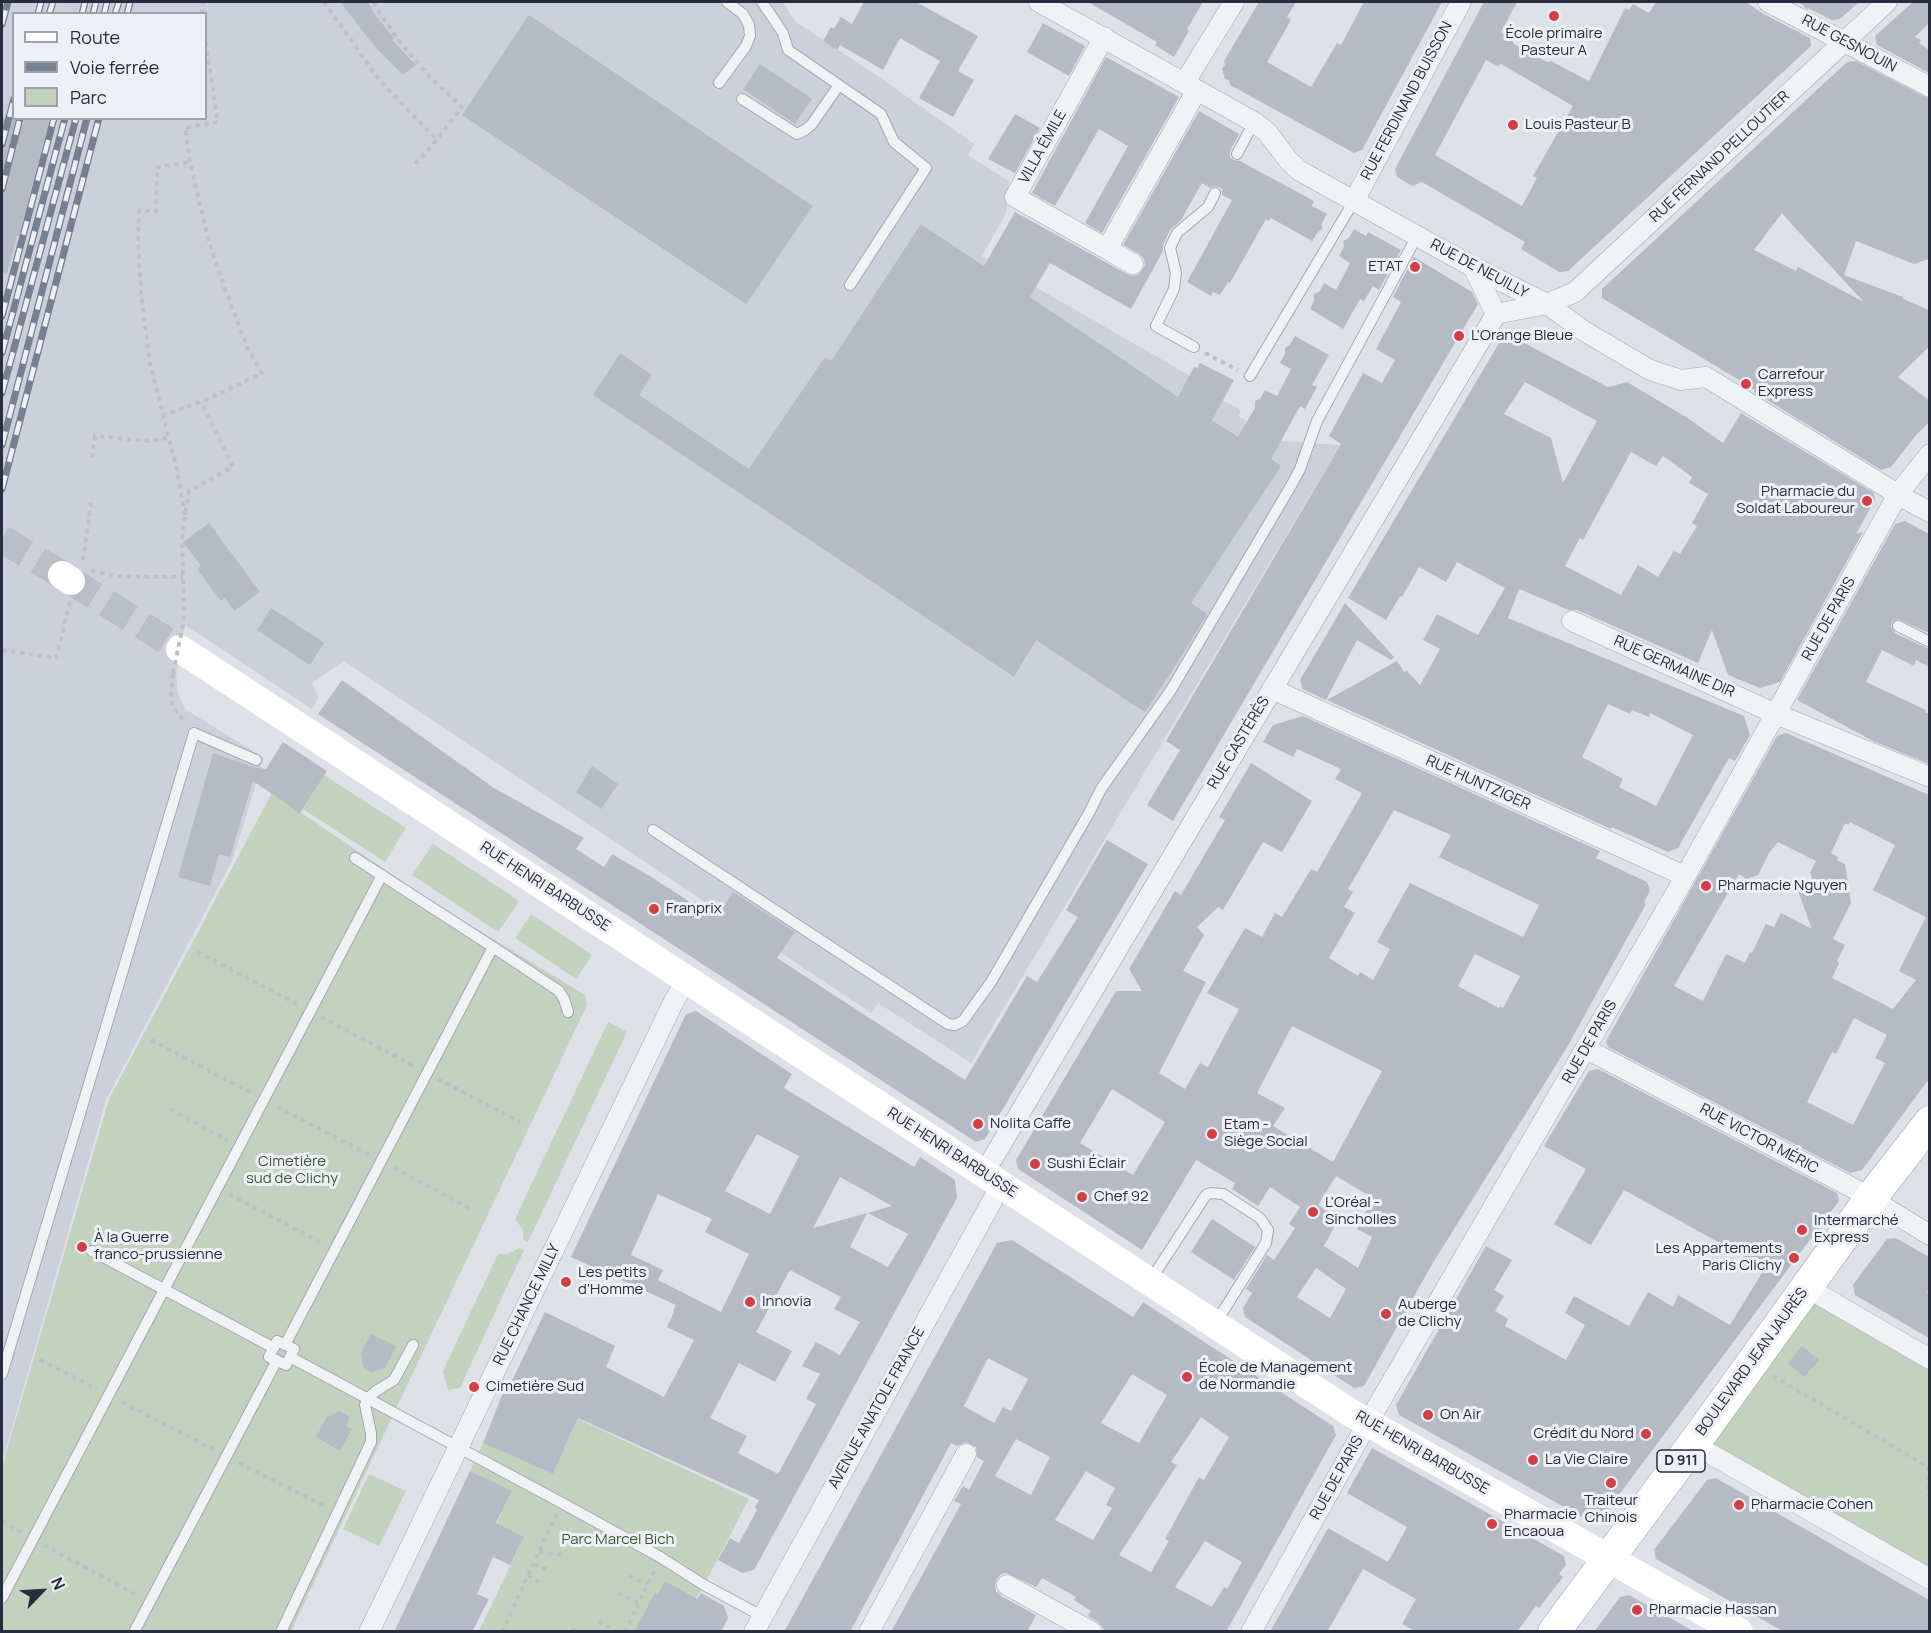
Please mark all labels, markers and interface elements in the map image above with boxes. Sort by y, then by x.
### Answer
marker: École primaire Pasteur A [1547,9,1561,23]
street label: RUE GESNOUIN [1798,11,1900,77]
legend [12,12,207,120]
street label: RUE FERDINAND BUISSON [1358,19,1456,183]
text: Route [70,25,120,49]
place label: École primaire Pasteur A [1505,25,1603,60]
text: Voie ferrée [70,55,159,79]
text: Parc [70,85,107,109]
street label: RUE FERNAND PELLOUTIER [1646,87,1794,227]
street label: VILLA ÉMILE [1015,107,1071,187]
place label: Louis Pasteur B [1525,116,1631,134]
marker: Louis Pasteur B [1506,118,1520,132]
street label: RUE DE NEUILLY [1427,236,1531,302]
place label: ETAT [1368,258,1403,276]
marker: ETAT [1408,260,1422,274]
place label: L'Orange Bleue [1471,327,1573,345]
marker: L'Orange Bleue [1452,329,1466,343]
place label: Carrefour Express [1758,366,1825,401]
marker: Carrefour Express [1739,377,1753,391]
place label: Pharmacie du Soldat Laboureur [1736,483,1855,518]
marker: Pharmacie du Soldat Laboureur [1860,494,1874,508]
street label: RUE DE PARIS [1799,574,1859,664]
street label: RUE GERMAINE DIR [1611,632,1737,702]
street label: RUE CASTÉRÈS [1204,693,1274,793]
street label: RUE HUNTZIGER [1423,752,1533,814]
street label: RUE HENRI BARBUSSE [477,838,613,936]
place label: Pharmacie Nguyen [1718,877,1847,895]
marker: Pharmacie Nguyen [1699,879,1713,893]
place label: Franprix [666,900,722,918]
marker: Franprix [647,902,661,916]
street label: RUE DE PARIS [1559,997,1621,1087]
street label: RUE VICTOR MÉRIC [1697,1100,1821,1178]
street label: RUE HENRI BARBUSSE [884,1104,1020,1202]
place label: Nolita Caffe [990,1115,1071,1133]
place label: Etam - Siège Social [1224,1116,1308,1151]
marker: Nolita Caffe [971,1117,985,1131]
marker: Etam - Siège Social [1205,1127,1219,1141]
park label: Cimetière sud de Clichy [246,1153,338,1188]
place label: Sushi Éclair [1047,1155,1126,1173]
marker: Sushi Éclair [1028,1157,1042,1171]
place label: Chef 92 [1094,1188,1149,1206]
marker: Chef 92 [1075,1190,1089,1204]
place label: L'Oréal - Sincholles [1325,1194,1396,1229]
marker: L'Oréal - Sincholles [1306,1205,1320,1219]
place label: Intermarché Express [1814,1212,1899,1247]
marker: Intermarché Express [1795,1223,1809,1237]
place label: À la Guerre franco-prussienne [94,1229,222,1264]
marker: À la Guerre franco-prussienne [75,1240,89,1254]
place label: Les Appartements Paris Clichy [1655,1240,1782,1275]
street label: RUE CHANCE MILLY [490,1241,564,1369]
marker: Les Appartements Paris Clichy [1787,1251,1801,1265]
place label: Les petits d'Homme [578,1264,646,1299]
marker: Les petits d'Homme [559,1275,573,1289]
street label: BOULEVARD JEAN JAURÈS [1692,1285,1812,1439]
place label: Innovia [762,1293,811,1311]
marker: Innovia [743,1295,757,1309]
place label: Auberge de Clichy [1398,1296,1462,1331]
marker: Auberge de Clichy [1379,1307,1393,1321]
street label: AVENUE ANATOLE FRANCE [825,1324,929,1492]
place label: École de Management de Normandie [1199,1359,1352,1394]
marker: École de Management de Normandie [1180,1370,1194,1384]
place label: Cimetière Sud [486,1378,584,1396]
marker: Cimetière Sud [467,1380,481,1394]
place label: On Air [1440,1406,1481,1424]
street label: RUE HENRI BARBUSSE [1352,1407,1492,1499]
marker: On Air [1421,1408,1435,1422]
place label: Crédit du Nord [1534,1425,1634,1443]
marker: Crédit du Nord [1639,1427,1653,1441]
street label: RUE DE PARIS [1307,1433,1367,1523]
road number: D 911 [1657,1450,1705,1472]
place label: La Vie Claire [1545,1451,1628,1469]
marker: La Vie Claire [1526,1453,1540,1467]
marker: Traiteur Chinois [1604,1476,1618,1490]
place label: Traiteur Chinois [1584,1492,1638,1527]
place label: Pharmacie Cohen [1751,1496,1873,1514]
marker: Pharmacie Cohen [1732,1498,1746,1512]
place label: Pharmacie Encaoua [1504,1506,1577,1541]
marker: Pharmacie Encaoua [1485,1517,1499,1531]
park label: Parc Marcel Bich [561,1531,675,1549]
north arrow [12,1561,72,1621]
text: N [46,1574,71,1593]
place label: Pharmacie Hassan [1649,1601,1777,1619]
marker: Pharmacie Hassan [1630,1603,1644,1617]

